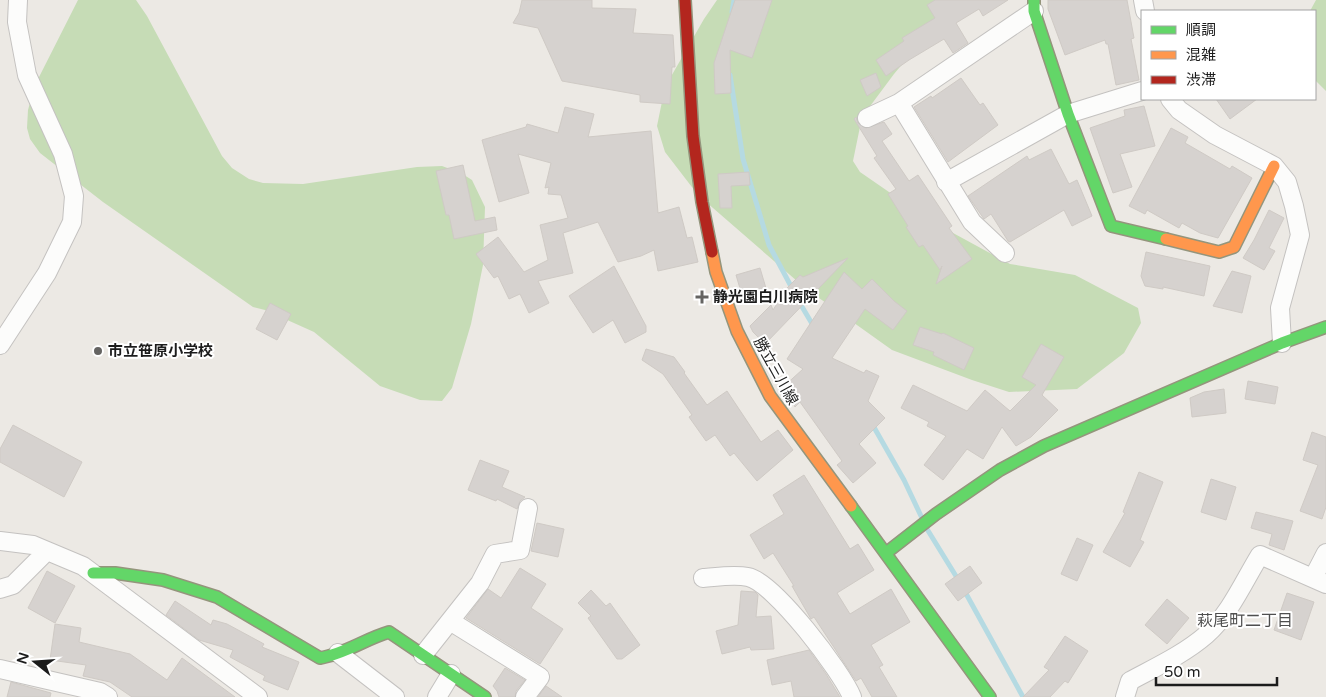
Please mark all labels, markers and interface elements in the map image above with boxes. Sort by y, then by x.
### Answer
legend [1141,10,1316,100]
text: 順調 [1186,21,1216,39]
text: 混雑 [1186,46,1216,64]
text: 渋滞 [1186,71,1216,89]
place label: 静光園白川病院 [713,288,818,306]
marker: 静光園白川病院 [695,290,709,304]
street label: 勝立三川線 [750,334,802,408]
place label: 市立笹原小学校 [108,342,213,360]
marker: 市立笹原小学校 [92,345,104,357]
district label: 萩尾町二丁目 [1197,611,1293,631]
north arrow [10,637,60,687]
text: N [13,650,33,666]
scale bar [1156,654,1277,686]
text: 50 m [1164,663,1201,681]

